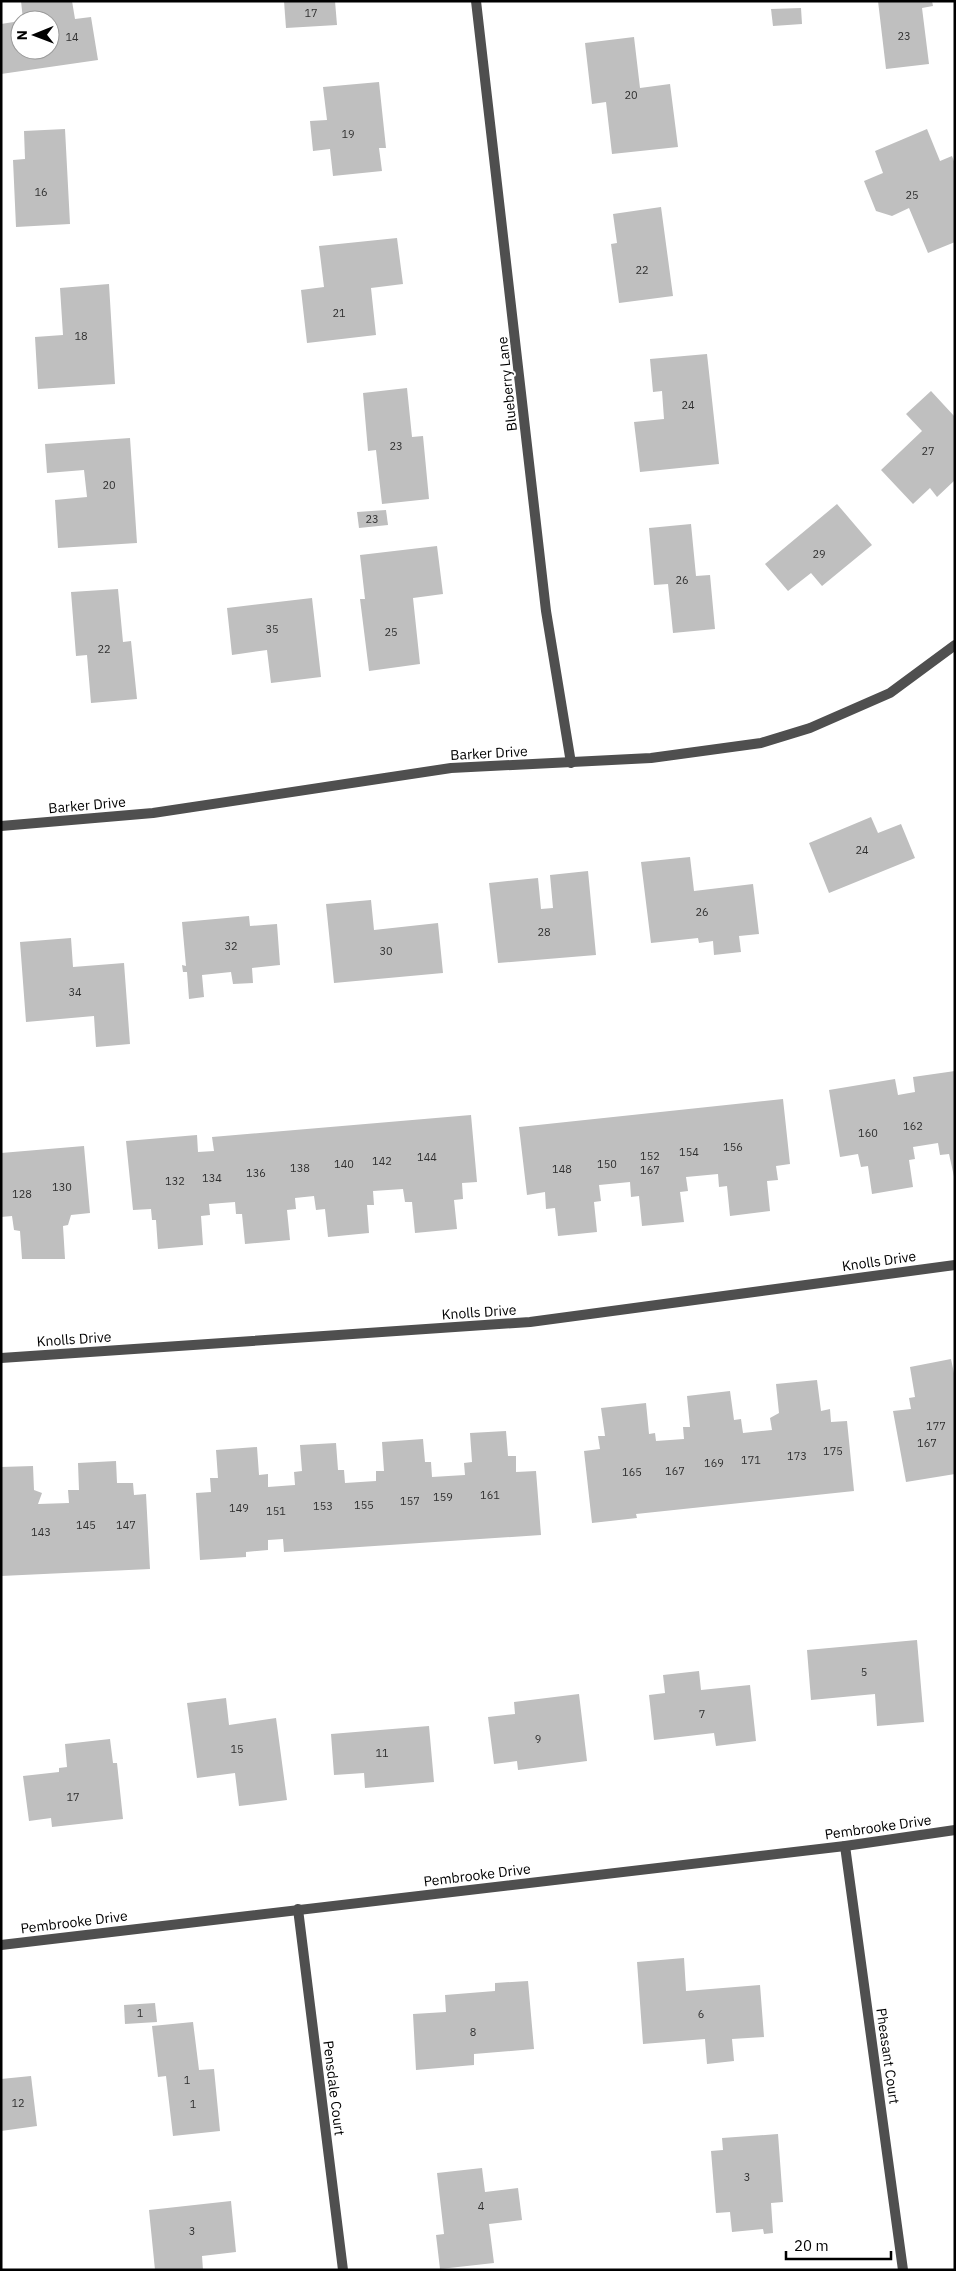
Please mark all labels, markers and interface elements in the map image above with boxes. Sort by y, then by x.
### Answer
house number: 17 [304,6,318,20]
north arrow [10,10,60,60]
house number: 23 [897,29,911,43]
text: N [13,30,31,40]
house number: 14 [65,30,79,44]
house number: 20 [624,88,638,102]
house number: 19 [341,127,355,141]
house number: 16 [34,185,48,199]
house number: 25 [905,188,919,202]
house number: 22 [635,263,649,277]
house number: 21 [332,306,346,320]
house number: 18 [74,329,88,343]
street label: Blueberry Lane [493,335,521,432]
house number: 24 [681,398,695,412]
house number: 23 [389,439,403,453]
house number: 27 [921,444,935,458]
house number: 20 [102,478,116,492]
house number: 23 [365,512,379,526]
house number: 29 [812,547,826,561]
house number: 26 [675,573,689,587]
house number: 35 [265,622,279,636]
house number: 25 [384,625,398,639]
house number: 22 [97,642,111,656]
street label: Barker Drive [450,742,528,764]
street label: Barker Drive [48,793,127,817]
house number: 24 [855,843,869,857]
house number: 26 [695,905,709,919]
house number: 28 [537,925,551,939]
house number: 32 [224,939,238,953]
house number: 30 [379,944,393,958]
house number: 34 [68,985,82,999]
house number: 162 [903,1119,923,1133]
house number: 160 [858,1126,878,1140]
house number: 156 [723,1140,743,1154]
house number: 154 [679,1145,699,1159]
house number: 152 [640,1149,660,1163]
house number: 144 [417,1150,437,1164]
house number: 142 [372,1154,392,1168]
house number: 140 [334,1157,354,1171]
house number: 150 [597,1157,617,1171]
house number: 138 [290,1161,310,1175]
house number: 148 [552,1162,572,1176]
house number: 167 [640,1163,660,1177]
house number: 136 [246,1166,266,1180]
house number: 134 [202,1171,222,1185]
house number: 132 [165,1174,185,1188]
house number: 130 [52,1180,72,1194]
house number: 128 [12,1187,32,1201]
street label: Knolls Drive [841,1247,918,1275]
street label: Knolls Drive [441,1300,517,1324]
street label: Knolls Drive [36,1327,112,1351]
house number: 177 [926,1419,946,1433]
house number: 167 [917,1436,937,1450]
house number: 175 [823,1444,843,1458]
house number: 173 [787,1449,807,1463]
house number: 171 [741,1453,761,1467]
house number: 169 [704,1456,724,1470]
house number: 167 [665,1464,685,1478]
house number: 165 [622,1465,642,1479]
house number: 161 [480,1488,500,1502]
house number: 159 [433,1490,453,1504]
house number: 157 [400,1494,420,1508]
house number: 155 [354,1498,374,1512]
house number: 153 [313,1499,333,1513]
house number: 149 [229,1501,249,1515]
house number: 151 [266,1504,286,1518]
house number: 145 [76,1518,96,1532]
house number: 147 [116,1518,136,1532]
house number: 143 [31,1525,51,1539]
house number: 5 [861,1665,867,1679]
house number: 7 [699,1707,705,1721]
house number: 9 [535,1732,541,1746]
house number: 15 [230,1742,244,1756]
house number: 11 [375,1746,389,1760]
house number: 17 [66,1790,80,1804]
street label: Pembrooke Drive [823,1811,933,1843]
street label: Pembrooke Drive [422,1859,532,1890]
street label: Pembrooke Drive [19,1906,129,1937]
house number: 1 [137,2006,144,2020]
house number: 6 [698,2007,704,2021]
street label: Pheasant Court [872,2007,904,2105]
house number: 8 [470,2025,476,2039]
street label: Pensdale Court [319,2039,349,2137]
house number: 1 [184,2073,191,2087]
house number: 12 [11,2096,25,2110]
house number: 1 [190,2097,197,2111]
house number: 3 [744,2170,750,2184]
house number: 4 [478,2199,485,2213]
house number: 3 [189,2224,195,2238]
scale bar [786,2228,891,2260]
text: 20 m [794,2236,829,2255]

